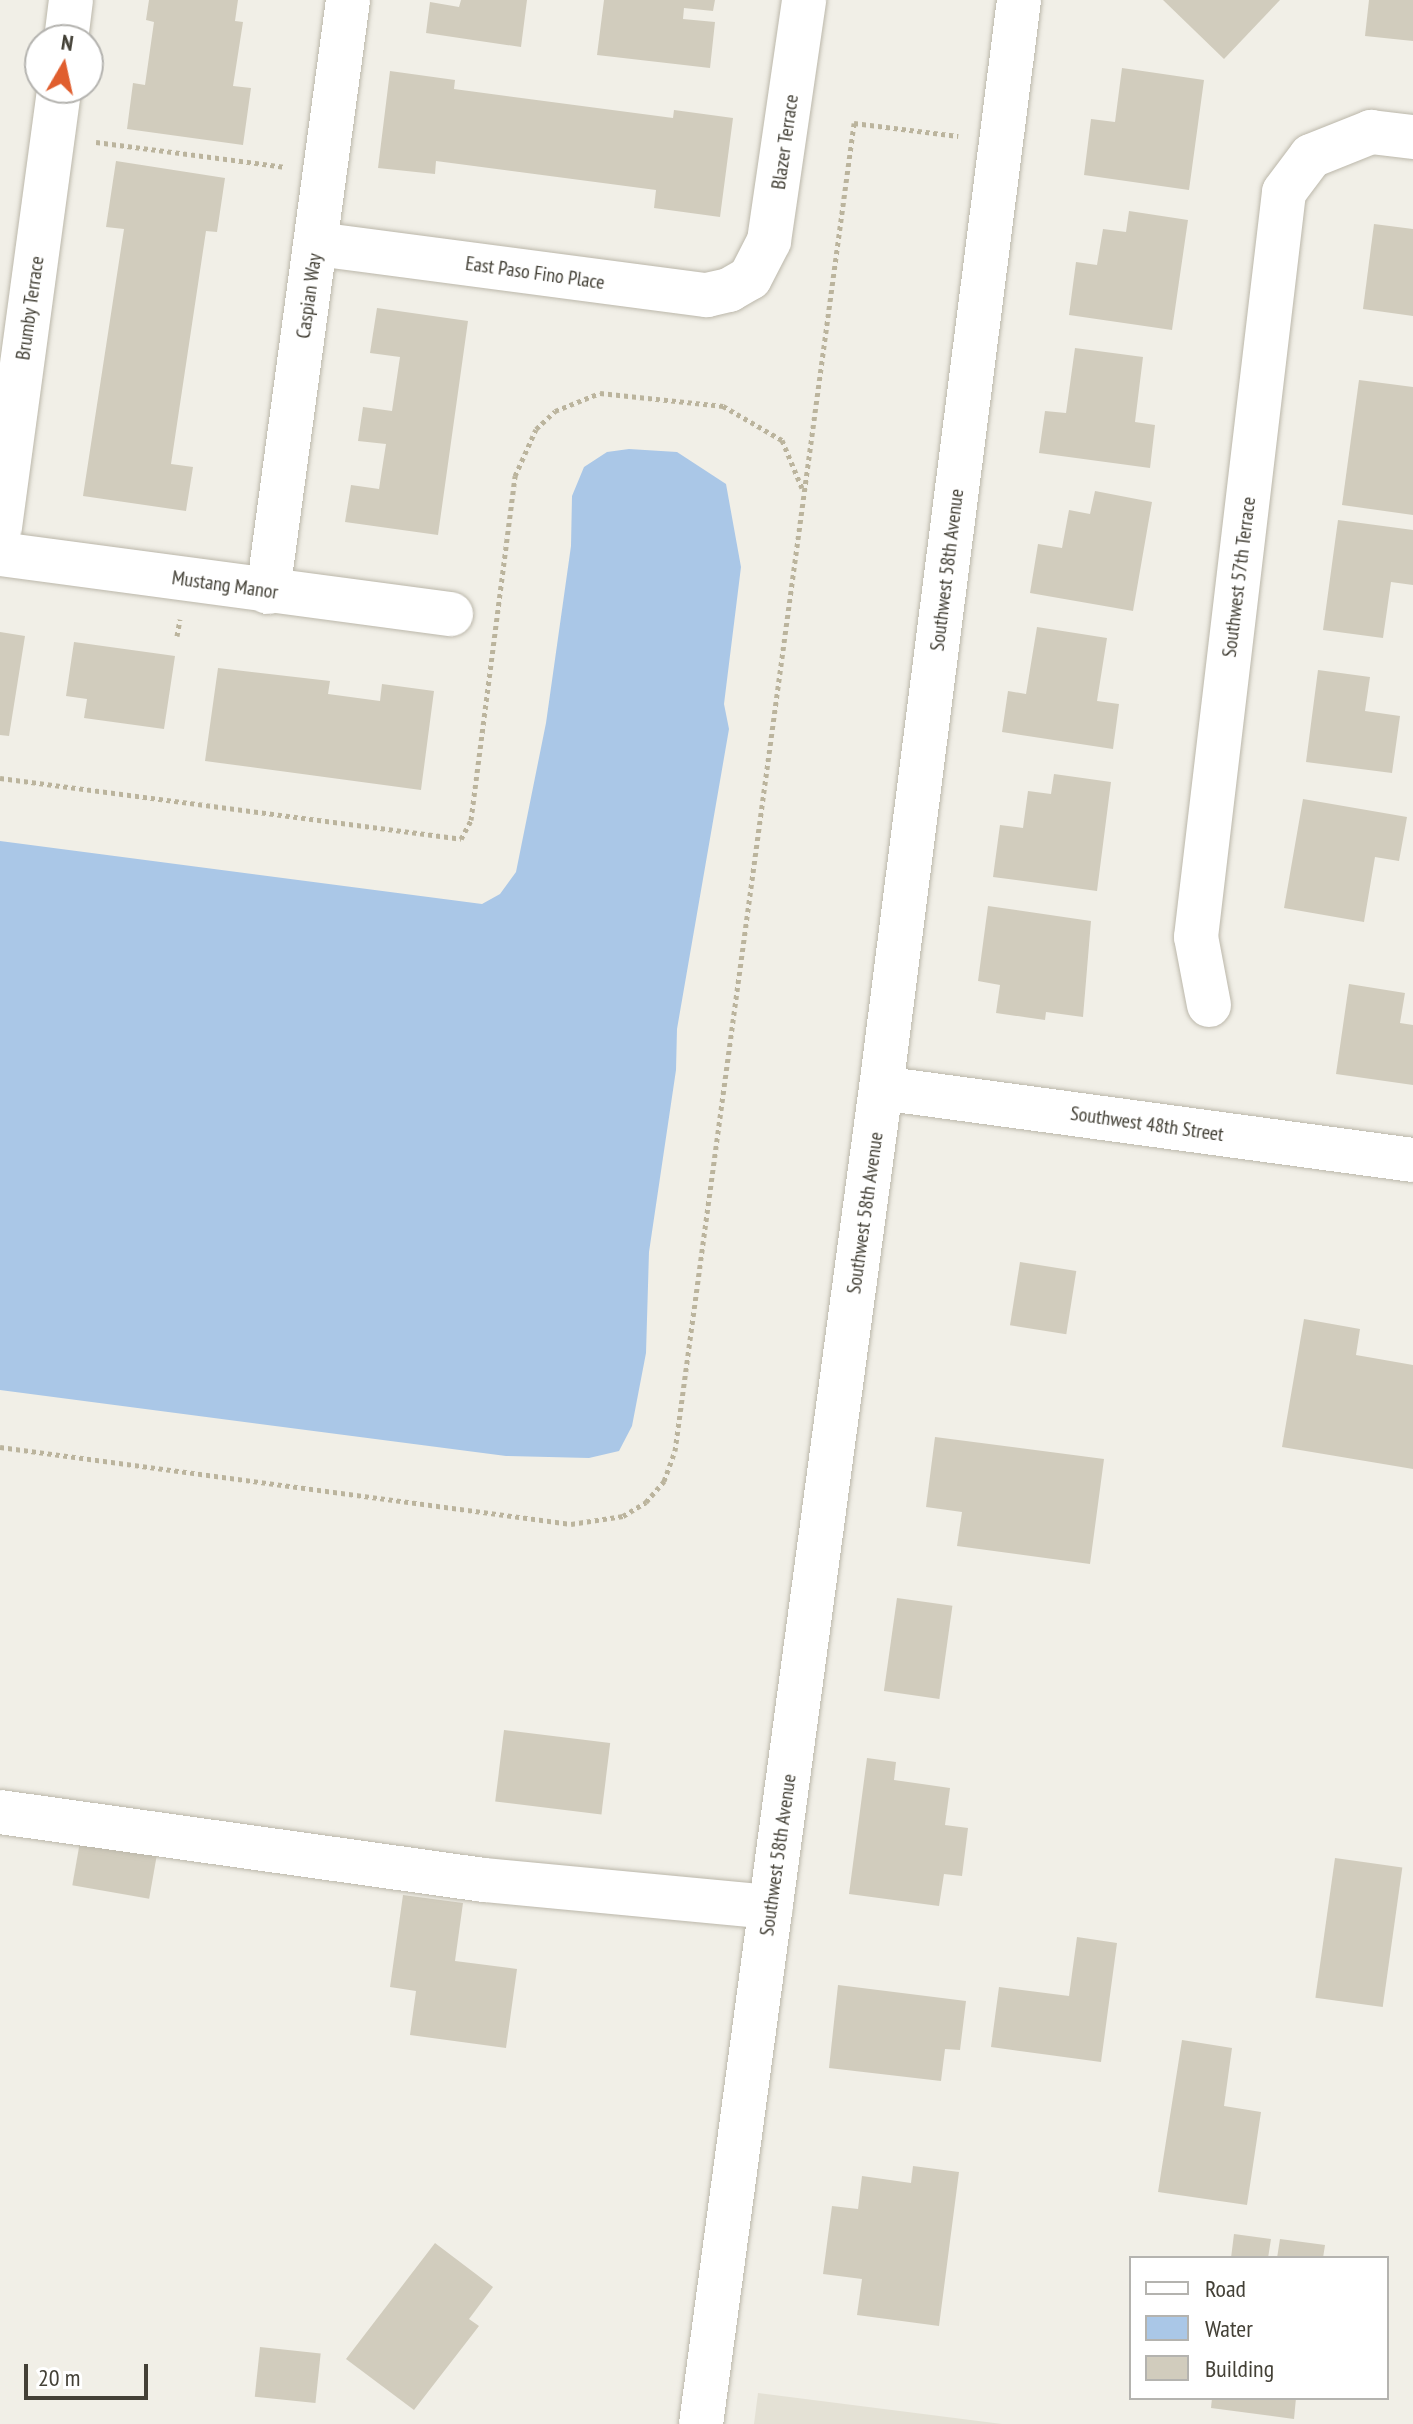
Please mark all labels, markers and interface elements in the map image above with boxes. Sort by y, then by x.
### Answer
north arrow [24,24,104,104]
text: N [59,28,75,57]
street label: Blazer Terrace [766,93,804,191]
street label: East Paso Fino Place [464,251,606,295]
street label: Caspian Way [291,252,327,340]
street label: Brumby Terrace [11,254,49,362]
street label: Southwest 58th Avenue [925,487,969,653]
street label: Southwest 57th Terrace [1217,495,1261,659]
street label: Mustang Manor [170,566,280,604]
street label: Southwest 48th Street [1069,1101,1225,1147]
street label: Southwest 58th Avenue [842,1130,888,1296]
street label: Southwest 58th Avenue [755,1772,801,1938]
legend [1129,2256,1389,2400]
text: Road [1205,2273,1246,2304]
text: Water [1205,2313,1253,2344]
scale bar [28,2348,152,2398]
text: Building [1205,2353,1274,2384]
text: 20 m [38,2362,80,2393]

